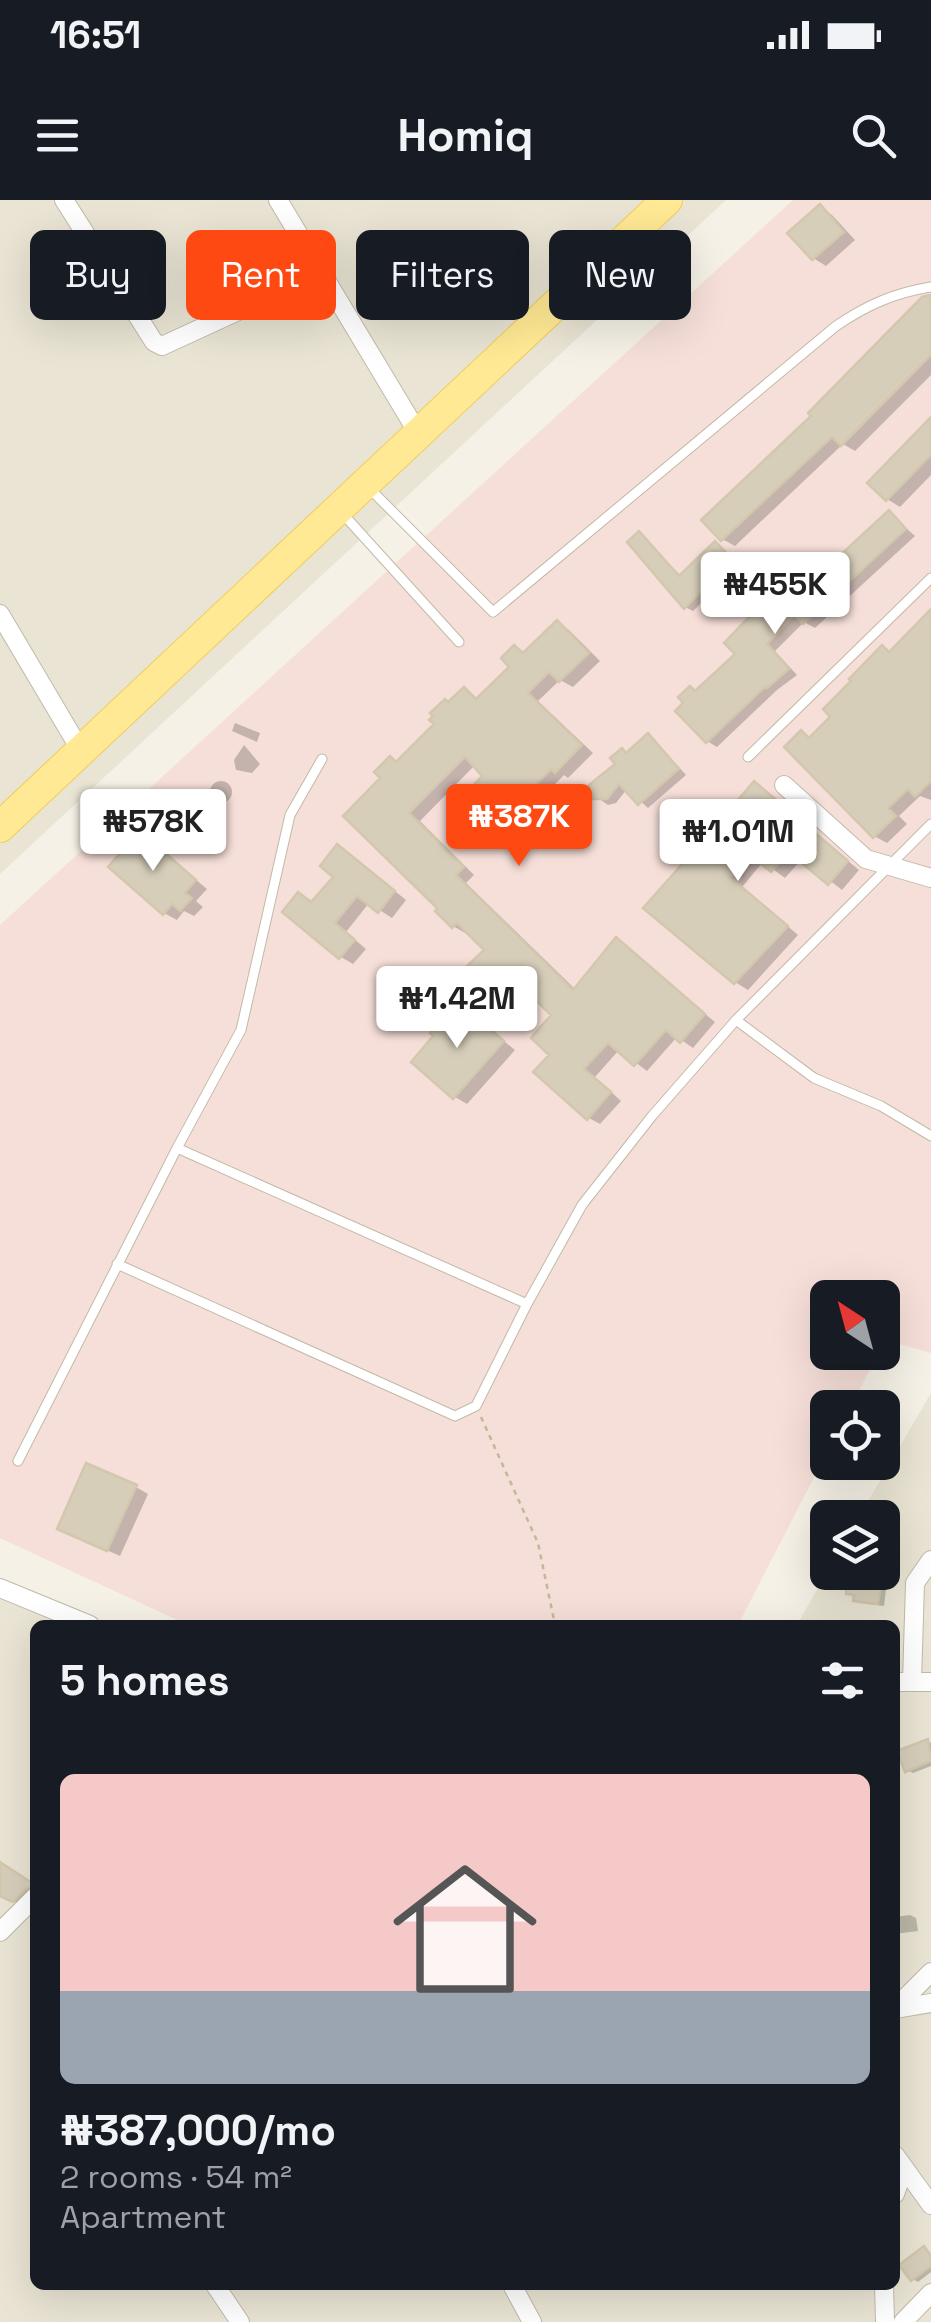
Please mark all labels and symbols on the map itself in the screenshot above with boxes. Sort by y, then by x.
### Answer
pin: ₦455K [705,552,845,637]
pin: ₦387K [449,784,589,869]
pin: ₦578K [83,789,223,874]
pin: ₦1.01M [657,799,819,884]
pin: ₦1.42M [376,966,538,1051]
north arrow [810,1280,900,1370]

